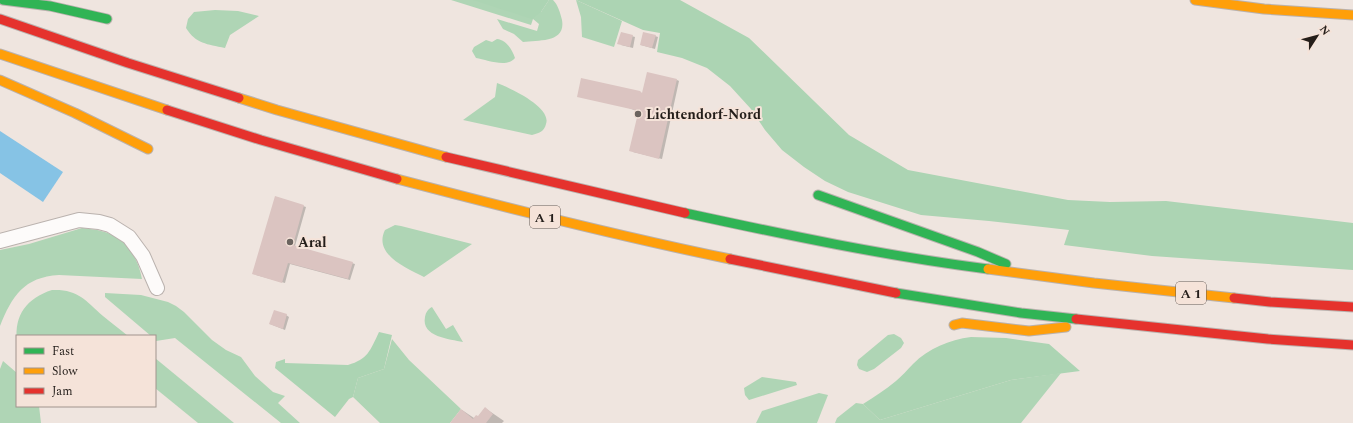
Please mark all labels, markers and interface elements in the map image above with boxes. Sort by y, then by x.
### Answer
north arrow [1297,16,1337,56]
text: N [1315,22,1334,39]
place label: Lichtendorf-Nord [646,104,761,125]
marker: Lichtendorf-Nord [633,109,643,119]
road number: A 1 [530,206,560,228]
place label: Aral [298,232,327,253]
marker: Aral [285,237,295,247]
road number: A 1 [1176,282,1206,304]
legend [16,335,156,407]
text: Fast [52,342,74,361]
text: Slow [52,362,78,381]
text: Jam [52,382,73,401]

